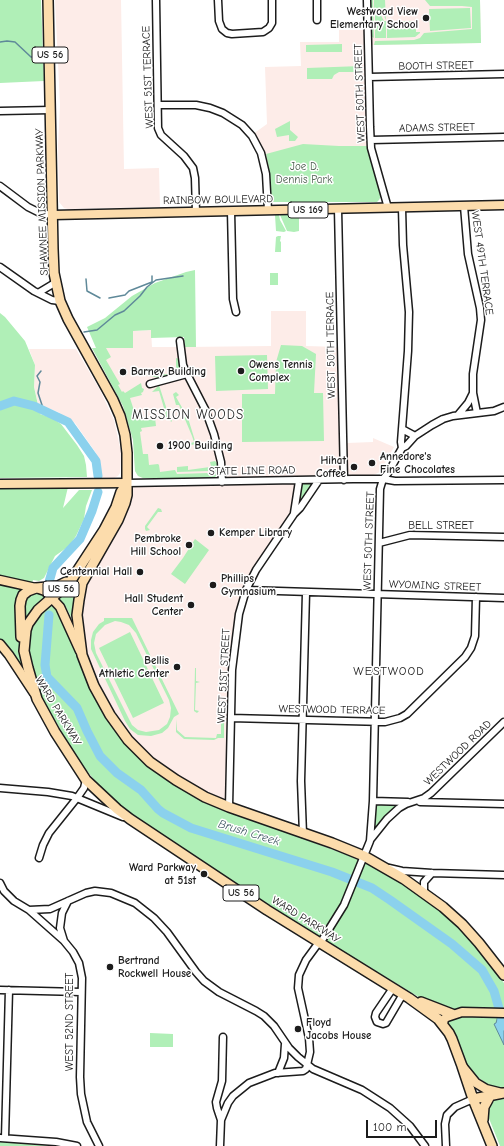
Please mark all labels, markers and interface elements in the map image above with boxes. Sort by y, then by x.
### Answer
place label: Westwood View Elementary School [330,5,418,31]
marker: Westwood View Elementary School [421,13,431,23]
street label: WEST 51ST TERRACE [140,25,156,129]
street label: WEST 50TH STREET [352,43,368,143]
road number: US 56 [32,47,68,63]
street label: BOOTH STREET [398,59,474,73]
street label: ADAMS STREET [399,121,475,135]
street label: SHAWNEE MISSION PARKWAY [33,128,51,276]
park label: Joe D. Dennis Park [276,160,332,186]
street label: RAINBOW BOULEVARD [163,192,273,208]
road number: US 169 [288,202,328,218]
street label: WEST 49TH TERRACE [468,210,496,316]
street label: WEST 50TH TERRACE [323,291,339,399]
place label: Owens Tennis Complex [249,358,312,384]
place label: Barney Building [131,365,206,379]
marker: Owens Tennis Complex [236,366,246,376]
marker: Barney Building [118,367,128,377]
district label: MISSION WOODS [132,407,244,423]
place label: 1900 Building [168,439,233,453]
marker: 1900 Building [155,441,165,451]
place label: Annedore's Fine Chocolates [380,450,455,476]
place label: Hihat Coffee [316,454,346,480]
marker: Annedore's Fine Chocolates [367,458,377,468]
marker: Hihat Coffee [349,462,359,472]
street label: STATE LINE ROAD [209,464,295,478]
street label: WEST 50TH STREET [361,491,377,591]
street label: BELL STREET [408,519,474,533]
place label: Kemper Library [219,526,292,540]
marker: Kemper Library [206,528,216,538]
place label: Pembroke Hill School [130,532,181,558]
marker: Pembroke Hill School [184,540,194,550]
place label: Centennial Hall [60,565,132,579]
marker: Centennial Hall [135,567,145,577]
place label: Phillips Gymnasium [221,572,276,598]
street label: WYOMING STREET [389,578,481,594]
marker: Phillips Gymnasium [208,580,218,590]
road number: US 56 [43,581,79,597]
place label: Hall Student Center [124,592,183,618]
marker: Hall Student Center [186,600,196,610]
street label: WEST 51ST STREET [215,628,233,724]
place label: Bellis Athletic Center [99,654,169,680]
marker: Bellis Athletic Center [172,662,182,672]
district label: WESTWOOD [353,665,425,679]
street label: WARD PARKWAY [32,674,84,748]
street label: WESTWOOD TERRACE [278,702,386,718]
street label: WESTWOOD ROAD [421,717,495,789]
water label: Brush Creek [216,817,282,849]
place label: Ward Parkway at 51st [129,861,196,887]
marker: Ward Parkway at 51st [199,869,209,879]
road number: US 56 [223,885,259,901]
street label: WARD PARKWAY [269,894,343,946]
place label: Bertrand Rockwell House [118,954,191,980]
marker: Bertrand Rockwell House [105,962,115,972]
street label: WEST 52ND STREET [63,973,77,1071]
place label: Floyd Jacobs House [306,1016,371,1042]
marker: Floyd Jacobs House [293,1024,303,1034]
scale bar [368,1112,439,1138]
text: 100 m [373,1120,406,1134]

